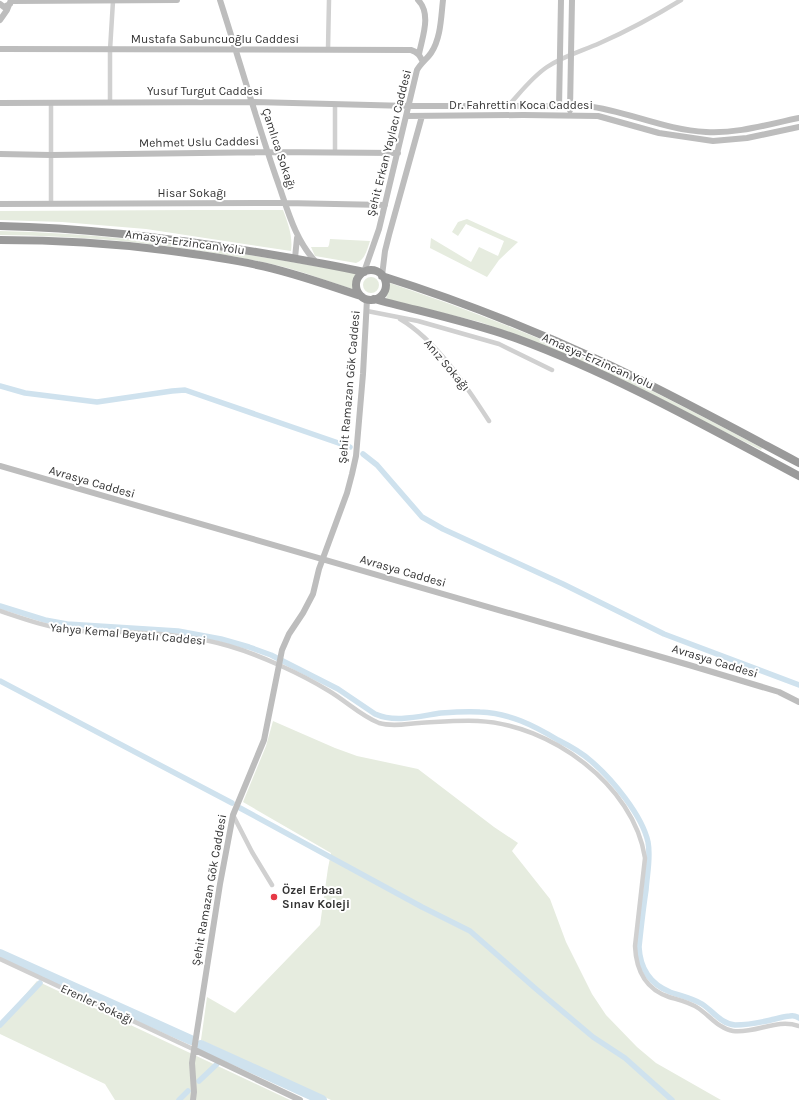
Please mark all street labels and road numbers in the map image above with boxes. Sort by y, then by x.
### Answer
street label: Mustafa Sabuncuoğlu Caddesi [131,32,299,46]
street label: Şehit Erkan Yaylacı Caddesi [364,68,414,218]
street label: Yusuf Turgut Caddesi [147,84,263,98]
street label: Dr. Fahrettin Koca Caddesi [449,98,593,112]
street label: Çamlıca Sokağı [259,106,299,192]
street label: Mehmet Uslu Caddesi [139,134,259,150]
street label: Hisar Sokağı [157,186,227,200]
street label: Amasya-Erzincan Yolu [124,227,246,257]
street label: Şehit Ramazan Gök Caddesi [335,310,363,464]
street label: Amasya-Erzincan Yolu [540,330,656,392]
street label: Anız Sokağı [421,336,473,394]
street label: Avrasya Caddesi [47,463,137,501]
street label: Avrasya Caddesi [358,552,448,590]
street label: Yahya Kemal Beyatlı Caddesi [49,620,207,648]
street label: Avrasya Caddesi [670,641,760,681]
street label: Şehit Ramazan Gök Caddesi [189,813,229,967]
street label: Erenler Sokağı [58,981,136,1027]

